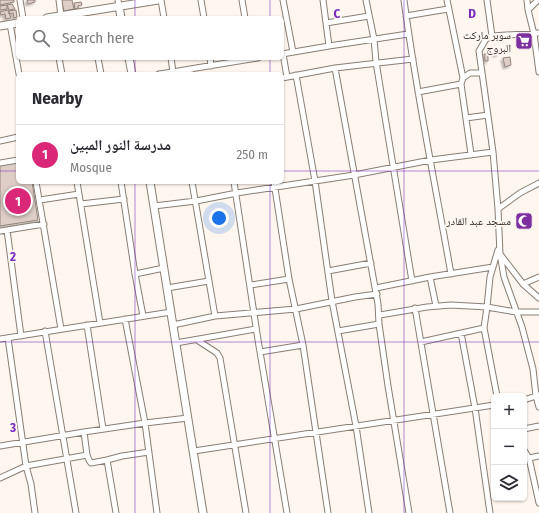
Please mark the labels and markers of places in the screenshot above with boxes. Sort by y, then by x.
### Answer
place label: سوبر ماركت البروج [463,29,511,55]
supermarket icon: سوبر ماركت البروج [514,31,534,51]
pin: 1 [5,186,31,216]
mosque icon: مسجد عبد القادر [514,211,534,231]
place label: مسجد عبد القادر [445,215,511,228]

